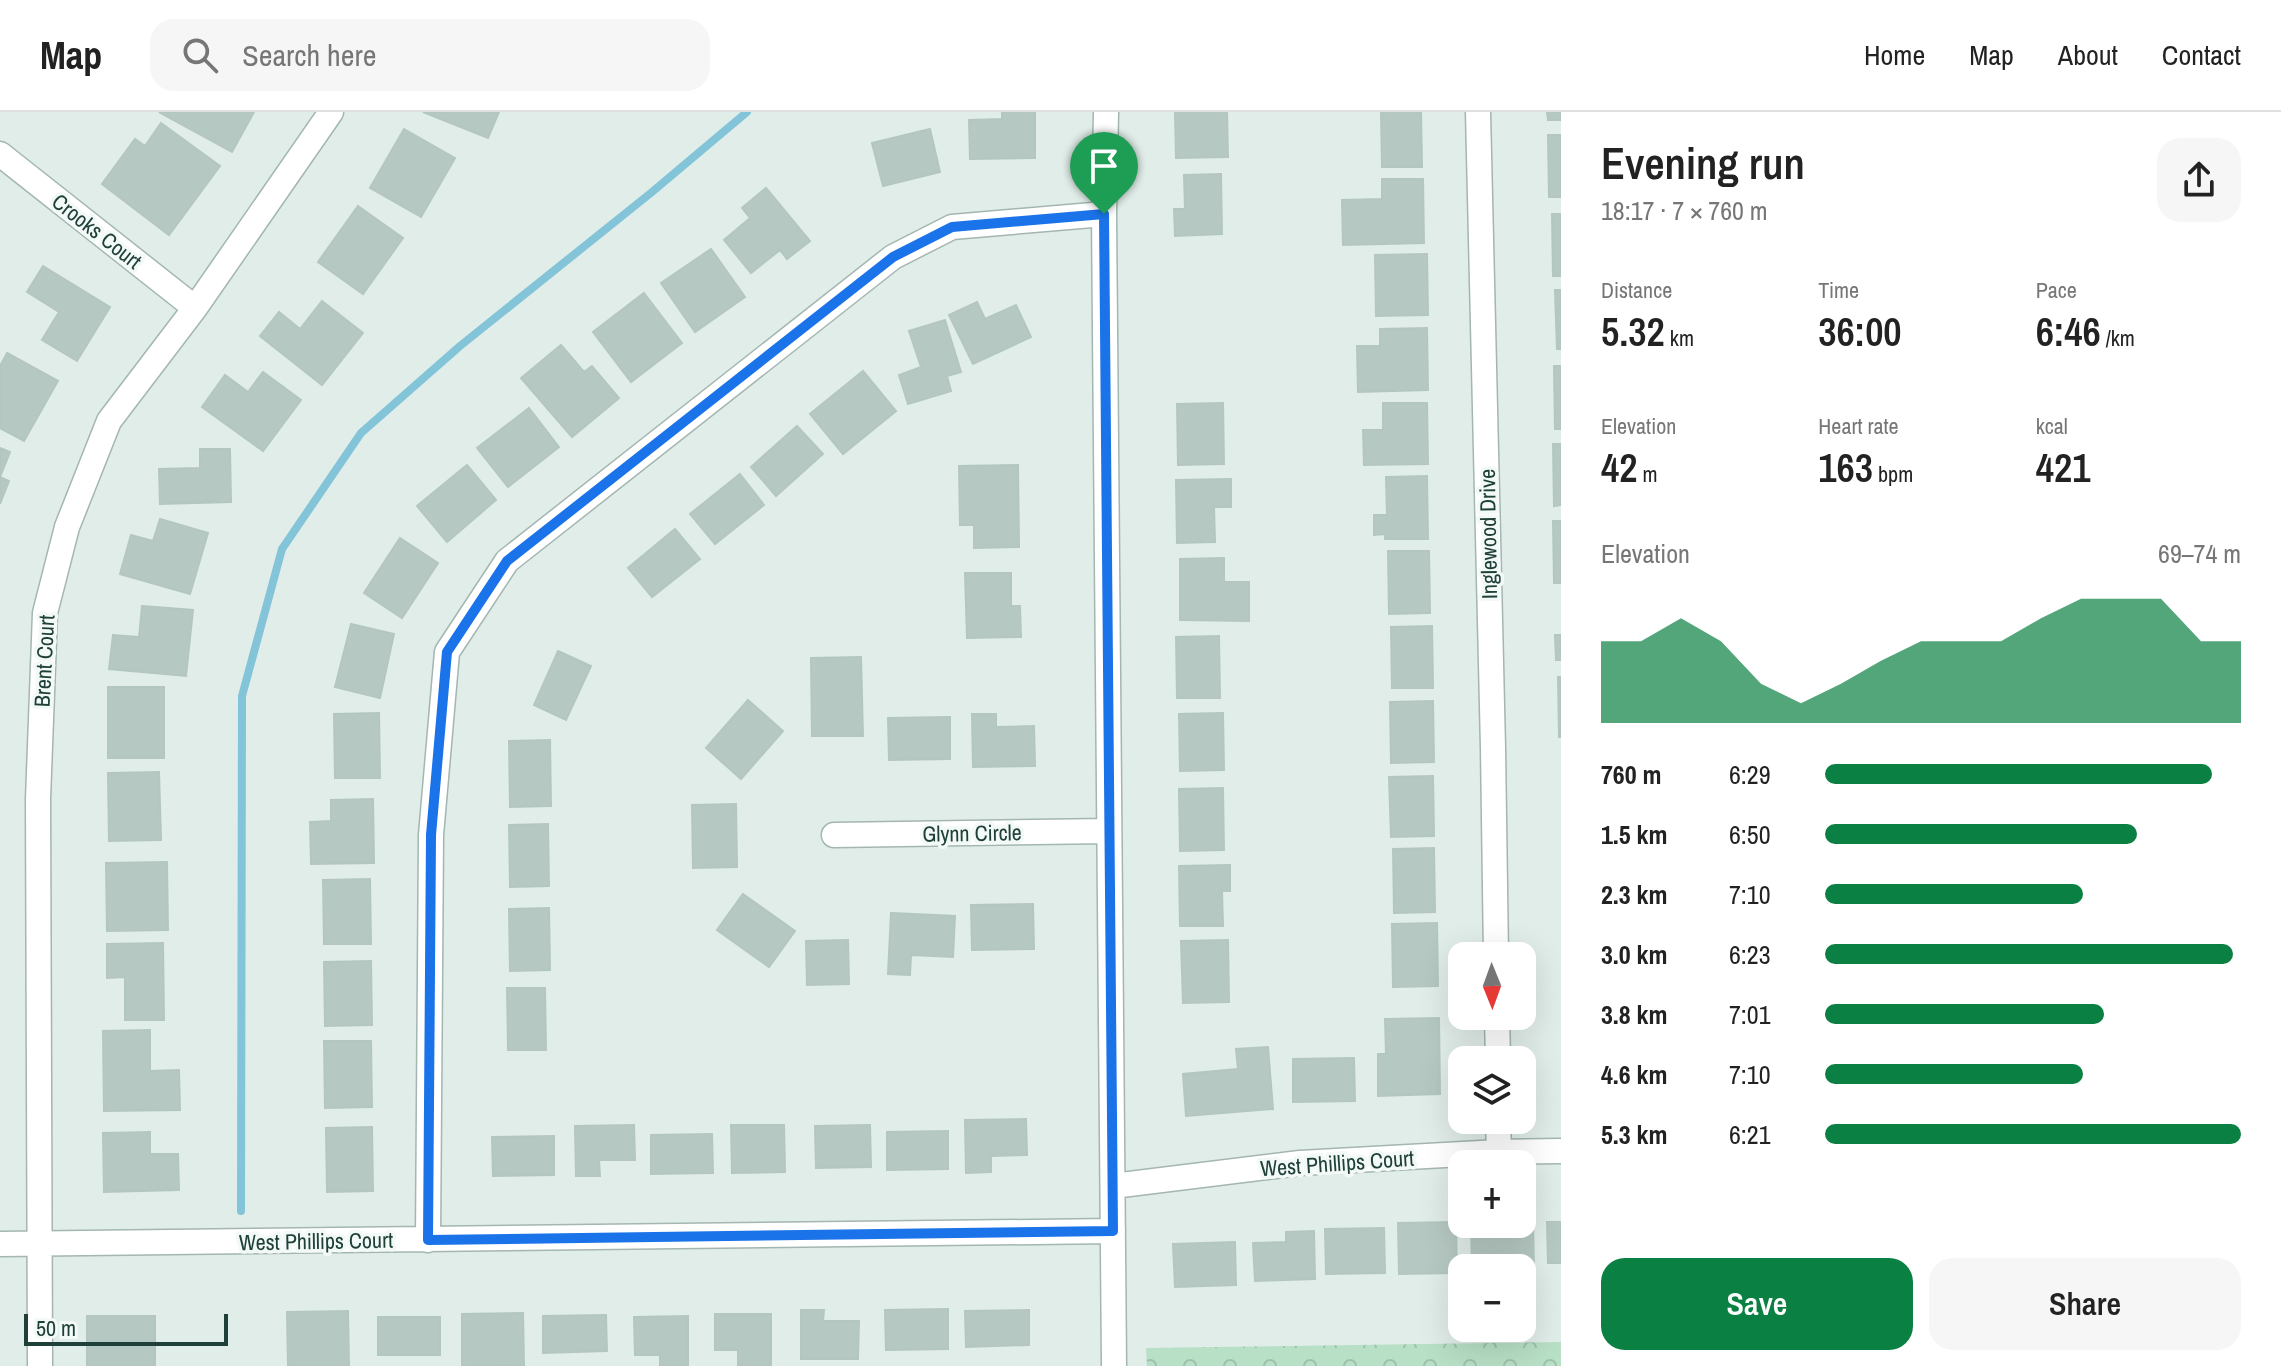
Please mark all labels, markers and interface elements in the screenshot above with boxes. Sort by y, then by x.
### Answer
search box [150,19,710,91]
text: Map [40,30,102,81]
icon: search [178,33,222,77]
text: Search here [242,35,376,75]
text: Home [1864,36,1925,74]
text: Map [1969,36,2014,74]
text: About [2058,36,2118,74]
text: Contact [2162,36,2241,74]
pin [1070,132,1138,214]
text: Evening run [1601,133,1805,193]
button: share [2157,138,2241,222]
icon: arrive [1082,144,1126,188]
street label: Crooks Court [46,186,148,276]
text: 18:17 · 7 × 760 m [1601,193,1768,228]
text: Distance [1601,275,1672,305]
text: Time [1818,275,1859,305]
text: Pace [2036,275,2077,305]
text: 5.32 [1601,305,1665,358]
text: 36:00 [1818,305,1902,358]
text: 6:46 [2036,305,2101,358]
text: km [1665,323,1694,353]
text: /km [2101,323,2135,353]
text: Elevation [1601,411,1676,441]
text: Heart rate [1818,411,1899,441]
text: kcal [2036,411,2068,441]
text: 42 [1601,441,1637,494]
text: 163 [1818,441,1873,494]
text: 421 [2036,441,2090,494]
text: m [1637,459,1658,489]
text: bpm [1873,459,1913,489]
street label: Inglewood Drive [1472,469,1504,599]
text: Elevation [1601,536,1690,571]
text: 69–74 m [2158,536,2241,571]
street label: Brent Court [27,614,61,708]
text: 760 m [1601,757,1661,792]
text: 6:29 [1729,757,1771,792]
street label: Glynn Circle [922,817,1022,849]
text: 1.5 km [1601,817,1667,852]
text: 6:50 [1729,817,1771,852]
text: 2.3 km [1601,877,1667,912]
text: 7:10 [1729,877,1771,912]
text: 3.0 km [1601,937,1667,972]
text: 6:23 [1729,937,1771,972]
north arrow [1448,942,1536,1030]
map controls [1448,942,1536,1342]
text: 3.8 km [1601,997,1667,1032]
text: 7:01 [1729,997,1771,1032]
button: layers [1448,1046,1536,1134]
text: 4.6 km [1601,1057,1667,1092]
text: 7:10 [1729,1057,1771,1092]
text: 5.3 km [1601,1117,1667,1152]
text: 6:21 [1729,1117,1771,1152]
street label: West Phillips Court [1259,1143,1415,1183]
button: + [1448,1150,1536,1238]
street label: West Phillips Court [239,1225,393,1257]
button: − [1448,1254,1536,1342]
button: Save [1601,1258,1913,1350]
button: Share [1929,1258,2241,1350]
scale bar [24,1310,228,1346]
text: 50 m [36,1313,76,1343]

